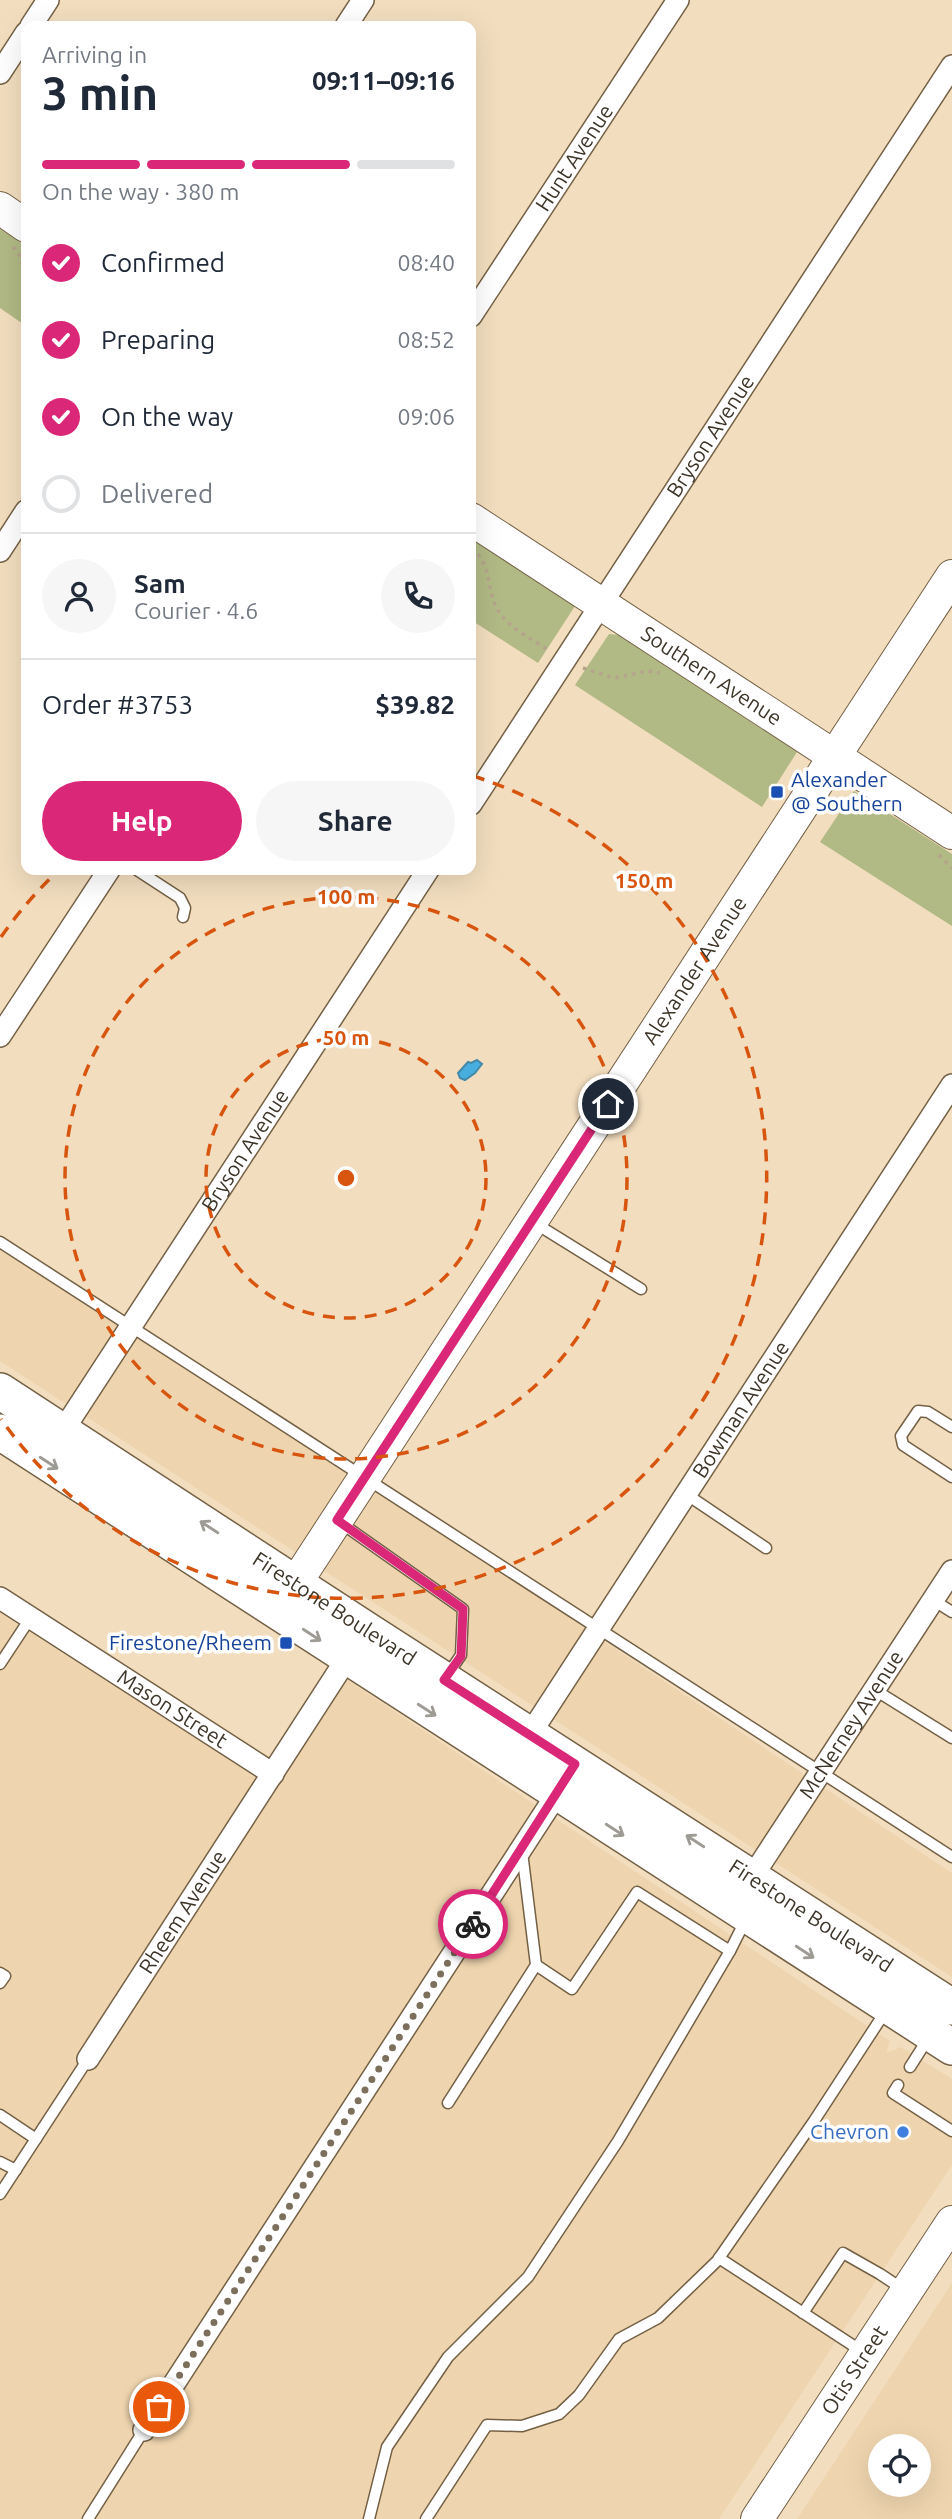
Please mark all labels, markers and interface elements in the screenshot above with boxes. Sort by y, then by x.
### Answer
text: Arriving in [42,42,147,67]
text: 09:11–09:16 [312,66,455,95]
text: 3 min [42,67,158,119]
street label: Hunt Avenue [530,100,617,215]
text: On the way · 380 m [42,179,239,204]
icon: check [42,244,80,282]
text: Confirmed [101,248,225,277]
text: 08:40 [397,250,455,275]
icon: check [42,321,80,359]
text: Preparing [101,325,215,354]
text: 08:52 [397,327,455,352]
street label: Bryson Avenue [661,370,758,501]
icon: check [42,398,80,436]
text: On the way [101,402,233,431]
text: 09:06 [397,404,455,429]
text: Delivered [101,479,213,508]
button: person [42,559,116,633]
button: phone [381,559,455,633]
text: Sam [134,569,186,598]
text: Courier · 4.6 [134,598,258,623]
street label: Southern Avenue [637,621,787,730]
text: Order #3753 [42,690,193,719]
text: $39.82 [375,690,455,719]
place label: Alexander @ Southern [791,767,903,815]
button: Help [42,781,242,861]
button: Share [256,781,455,861]
marker: Alexander @ Southern [769,784,785,800]
text: 150 m [615,868,673,892]
text: 100 m [317,884,375,908]
street label: Alexander Avenue [637,892,751,1049]
text: 50 m [323,1025,369,1049]
pin [578,1074,638,1134]
street label: Bryson Avenue [196,1084,293,1215]
icon: home [589,1085,627,1123]
centre of rings [334,1166,358,1190]
street label: Bowman Avenue [687,1336,793,1482]
one-way arrow [38,1457,58,1471]
one-way arrow [200,1520,219,1535]
street label: Firestone Boulevard [249,1546,421,1670]
one-way arrow [302,1628,321,1642]
place label: Firestone/Rheem [109,1630,272,1654]
marker: Firestone/Rheem [278,1635,294,1651]
street label: McNerney Avenue [794,1646,908,1803]
street label: Mason Street [113,1664,232,1752]
one-way arrow [417,1703,437,1717]
one-way arrow [605,1823,624,1837]
one-way arrow [685,1833,705,1847]
street label: Rheem Avenue [134,1845,231,1978]
street label: Firestone Boulevard [725,1854,898,1977]
courier [438,1889,508,1959]
icon: bike [454,1905,492,1943]
one-way arrow [795,1945,814,1960]
place label: Chevron [810,2119,889,2143]
marker: Chevron [895,2124,911,2140]
street label: Otis Street [816,2320,892,2419]
pin [129,2377,189,2437]
icon: bag [140,2388,178,2426]
map controls [868,2434,931,2497]
button: locate [868,2434,931,2497]

